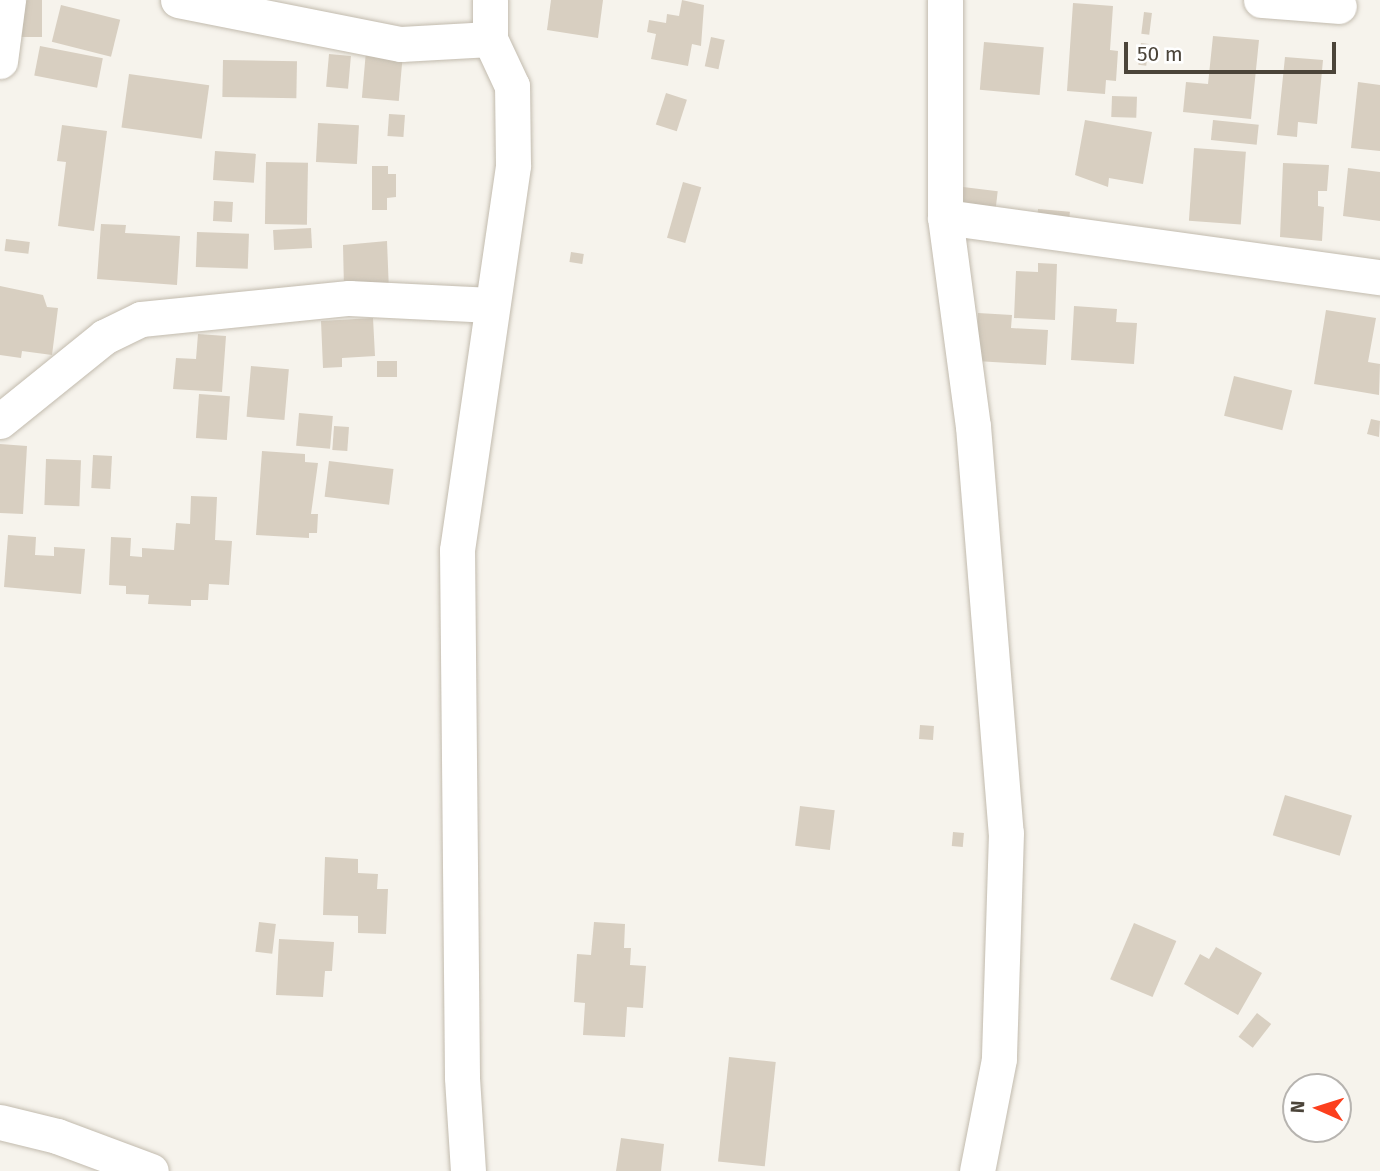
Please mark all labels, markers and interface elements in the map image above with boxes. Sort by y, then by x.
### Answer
scale bar [1128,28,1340,72]
text: 50 m [1137,41,1183,67]
north arrow [1282,1073,1352,1143]
text: N [1286,1100,1309,1114]

